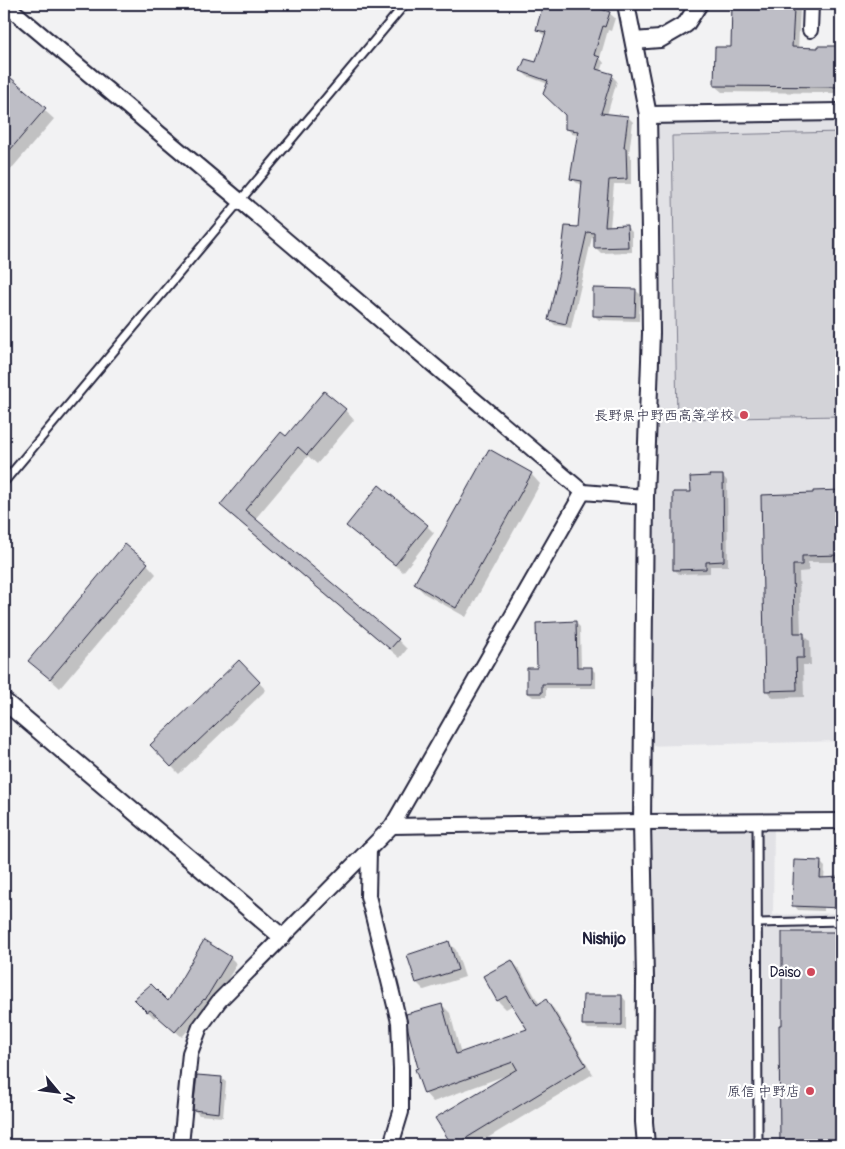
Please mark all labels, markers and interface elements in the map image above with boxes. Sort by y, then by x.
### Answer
place label: 長野県中野西高等学校 [594,407,734,424]
marker: 長野県中野西高等学校 [738,409,750,421]
district label: Nishijo [582,929,626,949]
place label: Daiso [769,964,801,981]
marker: Daiso [805,966,817,978]
north arrow [32,1066,82,1116]
place label: 原信 中野店 [727,1083,800,1100]
marker: 原信 中野店 [804,1085,816,1097]
text: N [59,1090,79,1106]

